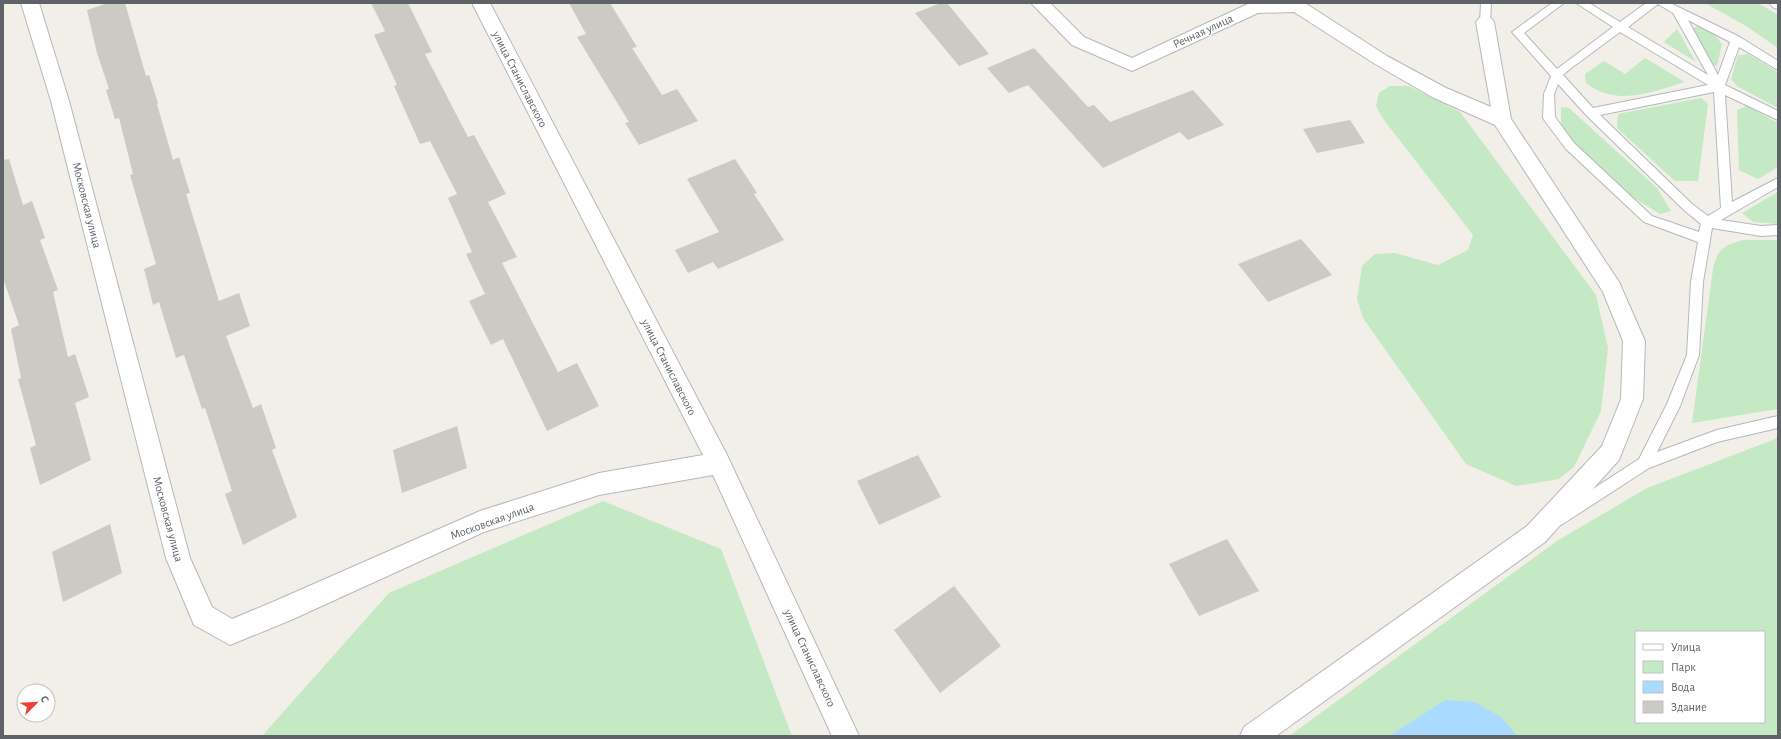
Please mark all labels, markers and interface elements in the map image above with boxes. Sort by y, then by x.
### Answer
street label: Речная улица [1171,12,1236,51]
street label: улица Станиславского [489,28,550,130]
street label: Московская улица [70,161,104,250]
street label: улица Станиславского [638,316,699,418]
street label: Московская улица [150,475,185,564]
street label: Московская улица [448,500,536,543]
street label: улица Станиславского [781,606,838,709]
legend [1635,631,1765,723]
text: Улица [1671,641,1701,653]
text: Парк [1671,661,1696,673]
text: Вода [1671,681,1695,693]
north arrow [16,683,56,723]
text: С [38,694,51,704]
text: Здание [1671,701,1707,713]

